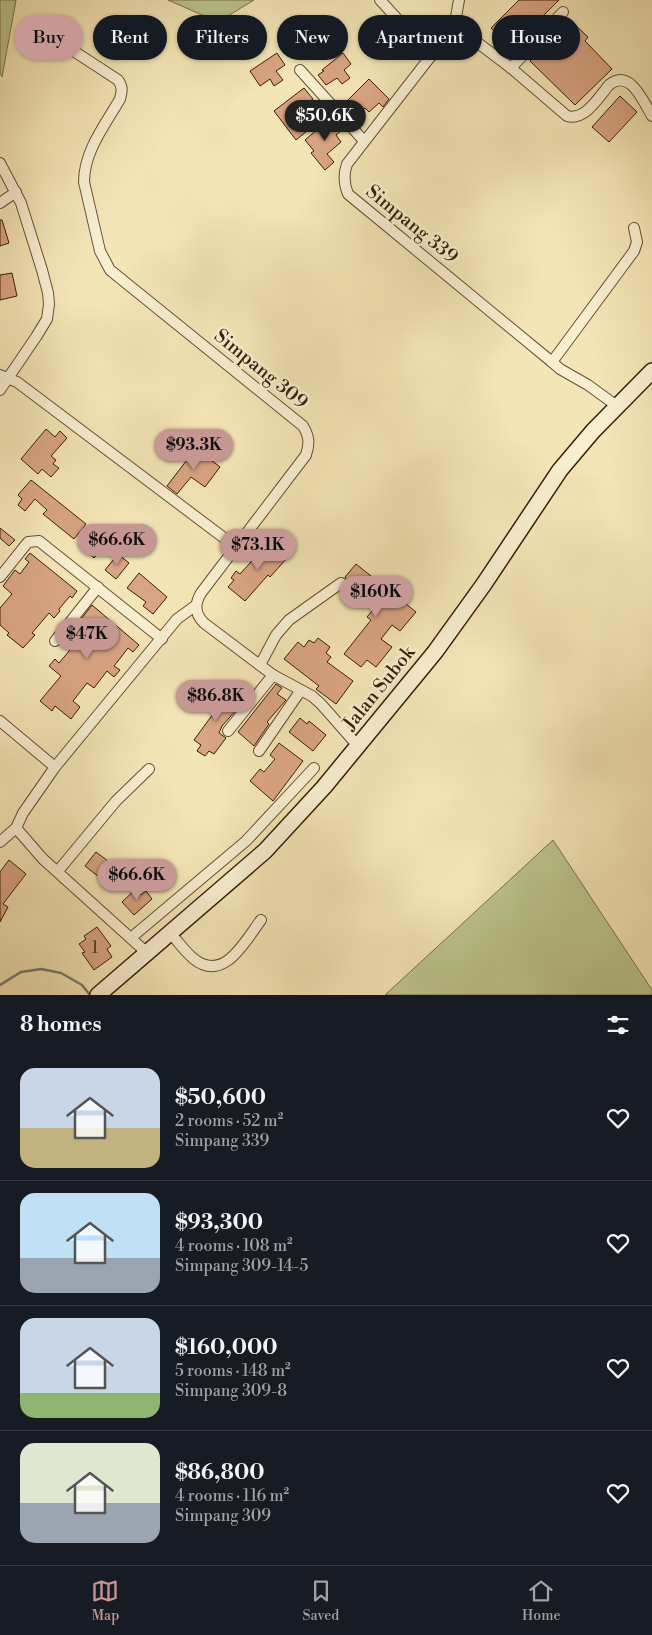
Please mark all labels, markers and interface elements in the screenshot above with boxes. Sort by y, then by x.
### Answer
chip: Buy [15,15,83,60]
chip: Rent [93,15,167,60]
chip: Filters [177,15,267,60]
chip: New [277,15,348,60]
chip: Apartment [358,15,482,60]
chip: House [492,15,580,60]
pin: $50.6K [284,100,366,142]
text: $50.6K [296,106,354,126]
street label: Simpang 339 [361,179,463,269]
street label: Simpang 309 [209,324,313,414]
pin: $93.3K [153,428,235,471]
text: $93.3K [166,435,222,455]
pin: $66.6K [76,524,158,566]
pin: $73.1K [217,528,299,571]
text: $66.6K [88,530,146,550]
text: $73.1K [231,535,285,555]
pin: $160K [341,576,411,618]
text: $160K [350,582,402,602]
pin: $47K [57,618,117,660]
text: $47K [66,624,108,644]
street label: Jalan Subok [337,640,421,736]
pin: $86.8K [175,680,257,722]
text: $86.8K [187,686,245,706]
pin: $66.6K [96,858,178,901]
text: $66.6K [108,865,166,885]
house number: 1 [92,938,99,958]
icon: filters [604,1011,632,1039]
text: 8 homes [20,1012,102,1038]
text: $50,600 [175,1085,266,1111]
icon: home [60,1088,120,1148]
icon: heart [604,1104,632,1132]
text: 2 rooms · 52 m² [175,1111,283,1131]
text: Simpang 339 [175,1131,269,1151]
text: $93,300 [175,1210,263,1236]
icon: home [60,1213,120,1273]
icon: heart [604,1229,632,1257]
text: 4 rooms · 108 m² [175,1236,293,1256]
text: Simpang 309-14-5 [175,1256,308,1276]
text: $160,000 [175,1335,278,1361]
icon: home [60,1338,120,1398]
icon: heart [604,1354,632,1382]
text: 5 rooms · 148 m² [175,1361,291,1381]
text: Simpang 309-8 [175,1381,287,1401]
text: $86,800 [175,1460,264,1486]
icon: home [60,1463,120,1523]
icon: heart [604,1479,632,1507]
text: 4 rooms · 116 m² [175,1486,289,1506]
text: Simpang 309 [175,1506,271,1526]
tab: Map [91,1577,119,1625]
tab: Saved [302,1577,339,1625]
tab: Home [522,1577,561,1625]

